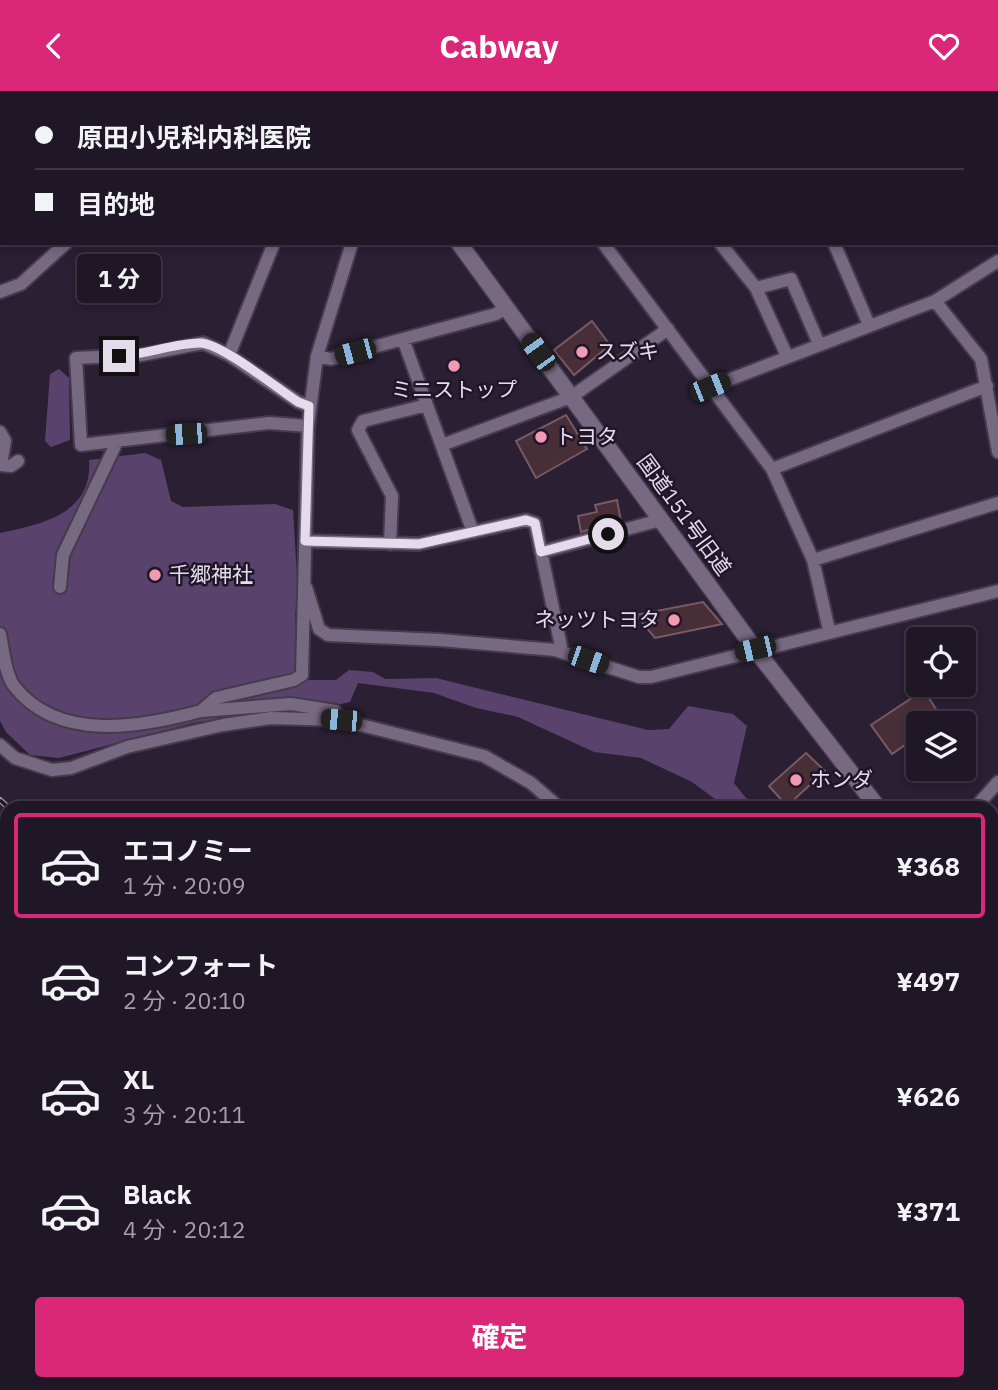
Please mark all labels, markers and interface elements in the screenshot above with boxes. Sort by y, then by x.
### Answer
text: Cabway [439,25,559,67]
icon: back [35,27,73,65]
icon: heart [925,27,963,65]
text: 原田小児科内科医院 [77,120,311,154]
text: 目的地 [77,187,155,221]
callout: 1 分 [77,254,161,303]
text: 1 分 [98,263,140,293]
car [518,329,559,375]
car [332,336,379,368]
place label: スズキ [596,337,659,365]
route end [103,340,135,372]
marker: スズキ [574,344,590,360]
marker: ミニストップ [446,358,462,374]
car [687,369,734,405]
place label: ミニストップ [391,375,517,403]
car [165,422,208,446]
place label: トヨタ [555,422,618,450]
marker: トヨタ [533,429,549,445]
street label: 国道151号旧道 [632,448,738,580]
route start [592,518,624,550]
place label: 千郷神社 [169,560,253,588]
marker: 千郷神社 [147,567,163,583]
place label: ネッツトヨタ [534,605,660,633]
marker: ネッツトヨタ [666,612,682,628]
map controls [906,627,976,781]
button: locate [906,627,976,697]
car [733,634,778,664]
car [565,643,612,677]
car [320,708,363,732]
button: layers [906,711,976,781]
place label: ホンダ [810,765,873,793]
marker: ホンダ [788,772,804,788]
text: エコノミー [123,833,253,867]
icon: car [39,834,102,897]
text: ¥368 [896,849,960,883]
text: 1 分 · 20:09 [123,870,246,900]
text: コンフォート [123,948,278,982]
icon: car [39,949,102,1012]
text: ¥497 [896,964,960,998]
text: 2 分 · 20:10 [123,985,246,1015]
text: XL [123,1062,154,1096]
icon: car [39,1064,102,1127]
text: ¥626 [896,1079,960,1113]
text: 3 分 · 20:11 [123,1099,246,1129]
text: Black [123,1177,191,1211]
icon: car [39,1179,102,1242]
text: ¥371 [896,1194,960,1228]
text: 4 分 · 20:12 [123,1214,246,1244]
button: 確定 [35,1297,964,1377]

